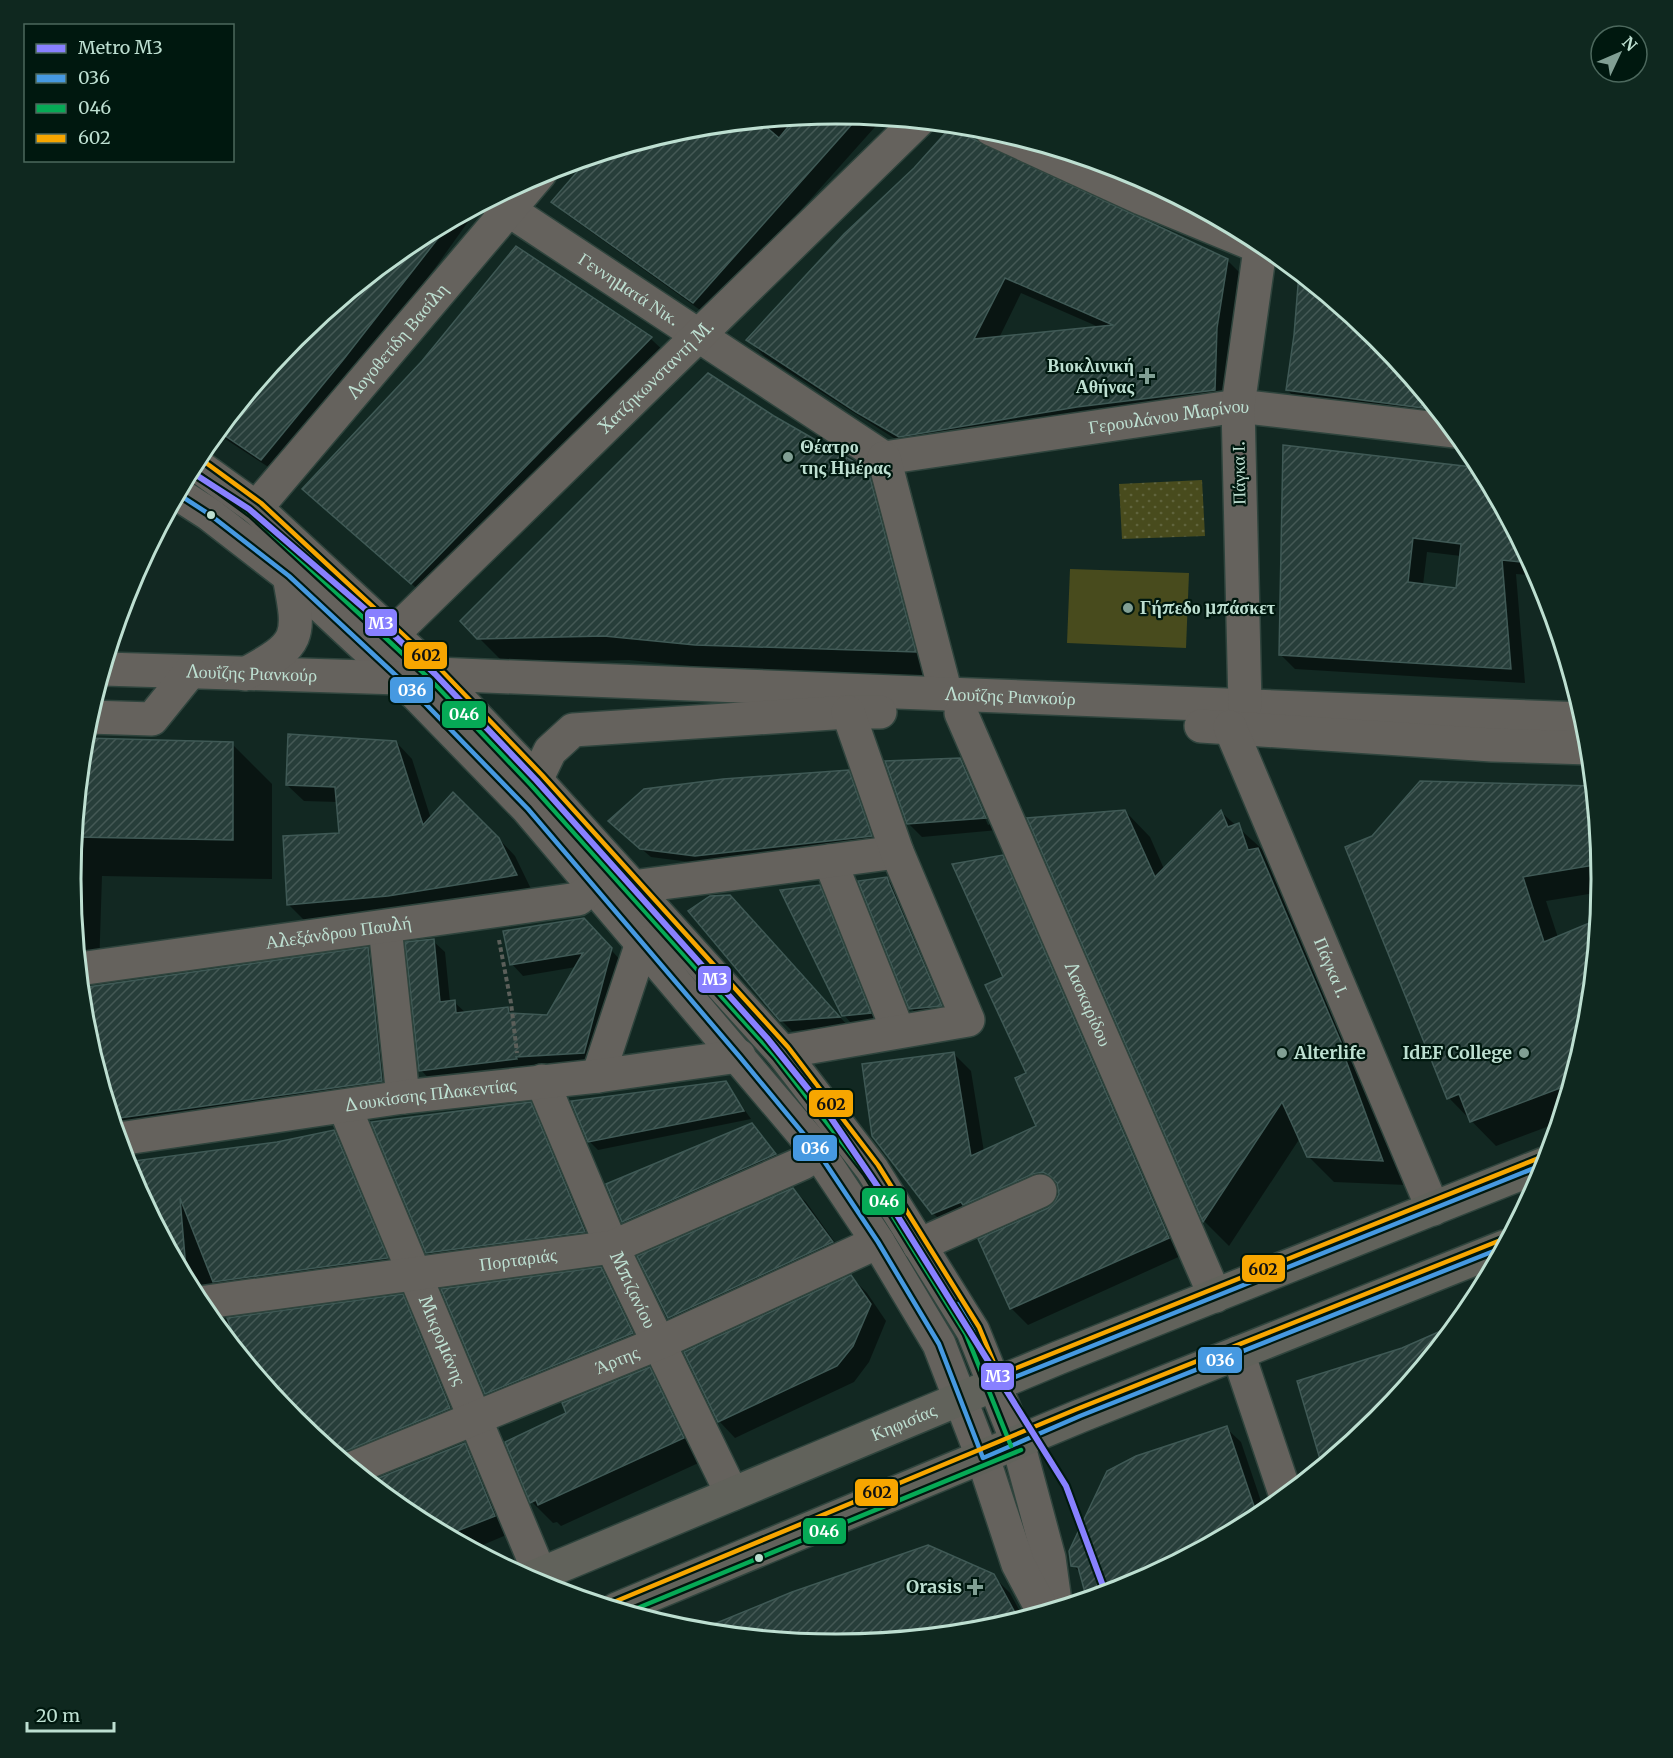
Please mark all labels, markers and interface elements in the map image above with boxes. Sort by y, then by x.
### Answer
legend [24,24,234,162]
north arrow [1589,24,1649,84]
text: N [1618,32,1642,55]
text: Metro Μ3 [78,36,163,59]
text: 036 [78,66,110,89]
text: 046 [78,96,111,119]
text: 602 [78,126,111,149]
street label: Γεννηματά Νικ. [574,247,684,331]
street label: Λογοθετίδη Βασίλη [341,278,453,404]
street label: Χατζηκωνσταντή Μ. [593,315,718,438]
place label: Βιοκλινική Αθήνας [1047,354,1134,398]
marker: Βιοκλινική Αθήνας [1138,367,1156,385]
street label: Γερουλάνου Μαρίνου [1087,394,1251,439]
place label: Θέατρο της Ημέρας [800,435,891,479]
street label: Πάγκα Ι. [1226,441,1251,505]
marker: Θέατρο της Ημέρας [781,450,795,464]
unlabelled marker [205,509,217,521]
place label: Γήπεδο μπάσκετ [1140,596,1276,619]
marker: Γήπεδο μπάσκετ [1121,601,1135,615]
line badge: Μ3 [364,608,398,637]
text: Μ3 [368,613,394,633]
line badge: 602 [403,641,448,670]
text: 602 [411,645,441,665]
street label: Λουΐζης Ριανκούρ [185,659,317,686]
line badge: 036 [389,676,434,704]
text: 036 [398,680,427,700]
street label: Λουΐζης Ριανκούρ [944,682,1076,710]
line badge: 046 [441,700,487,729]
text: 046 [449,704,479,724]
street label: Αλεξάνδρου Παυλή [264,911,413,954]
street label: Πάγκα Ι. [1309,934,1355,1001]
street label: Λασκαρίδου [1060,958,1117,1050]
line badge: Μ3 [697,965,732,994]
text: Μ3 [702,969,728,989]
place label: Alterlife [1293,1041,1366,1064]
place label: IdEF College [1403,1041,1512,1064]
marker: Alterlife [1275,1046,1289,1060]
marker: IdEF College [1517,1046,1531,1060]
street label: Δουκίσσης Πλακεντίας [342,1073,517,1117]
line badge: 602 [808,1089,854,1118]
text: 602 [816,1094,846,1114]
line badge: 036 [792,1134,838,1162]
text: 036 [801,1138,830,1158]
line badge: 046 [861,1187,906,1216]
text: 046 [869,1191,899,1211]
street label: Πορταριάς [478,1243,558,1276]
street label: Μπιζανίου [605,1248,662,1332]
line badge: 602 [1241,1254,1286,1283]
text: 602 [1248,1259,1278,1279]
street label: Μικρομάνης [414,1292,472,1389]
street label: Άρτης [591,1340,642,1379]
line badge: 036 [1197,1346,1243,1374]
text: 036 [1206,1350,1235,1370]
line badge: Μ3 [980,1362,1015,1391]
text: Μ3 [985,1366,1011,1386]
street label: Κηφισίας [867,1398,940,1446]
line badge: 602 [854,1478,899,1507]
text: 602 [862,1482,892,1502]
line badge: 046 [802,1517,847,1545]
text: 046 [809,1521,839,1541]
unlabelled marker [753,1552,765,1564]
place label: Orasis [906,1575,962,1598]
marker: Orasis [966,1578,984,1596]
scale bar [27,1695,114,1733]
text: 20 m [36,1704,80,1727]

